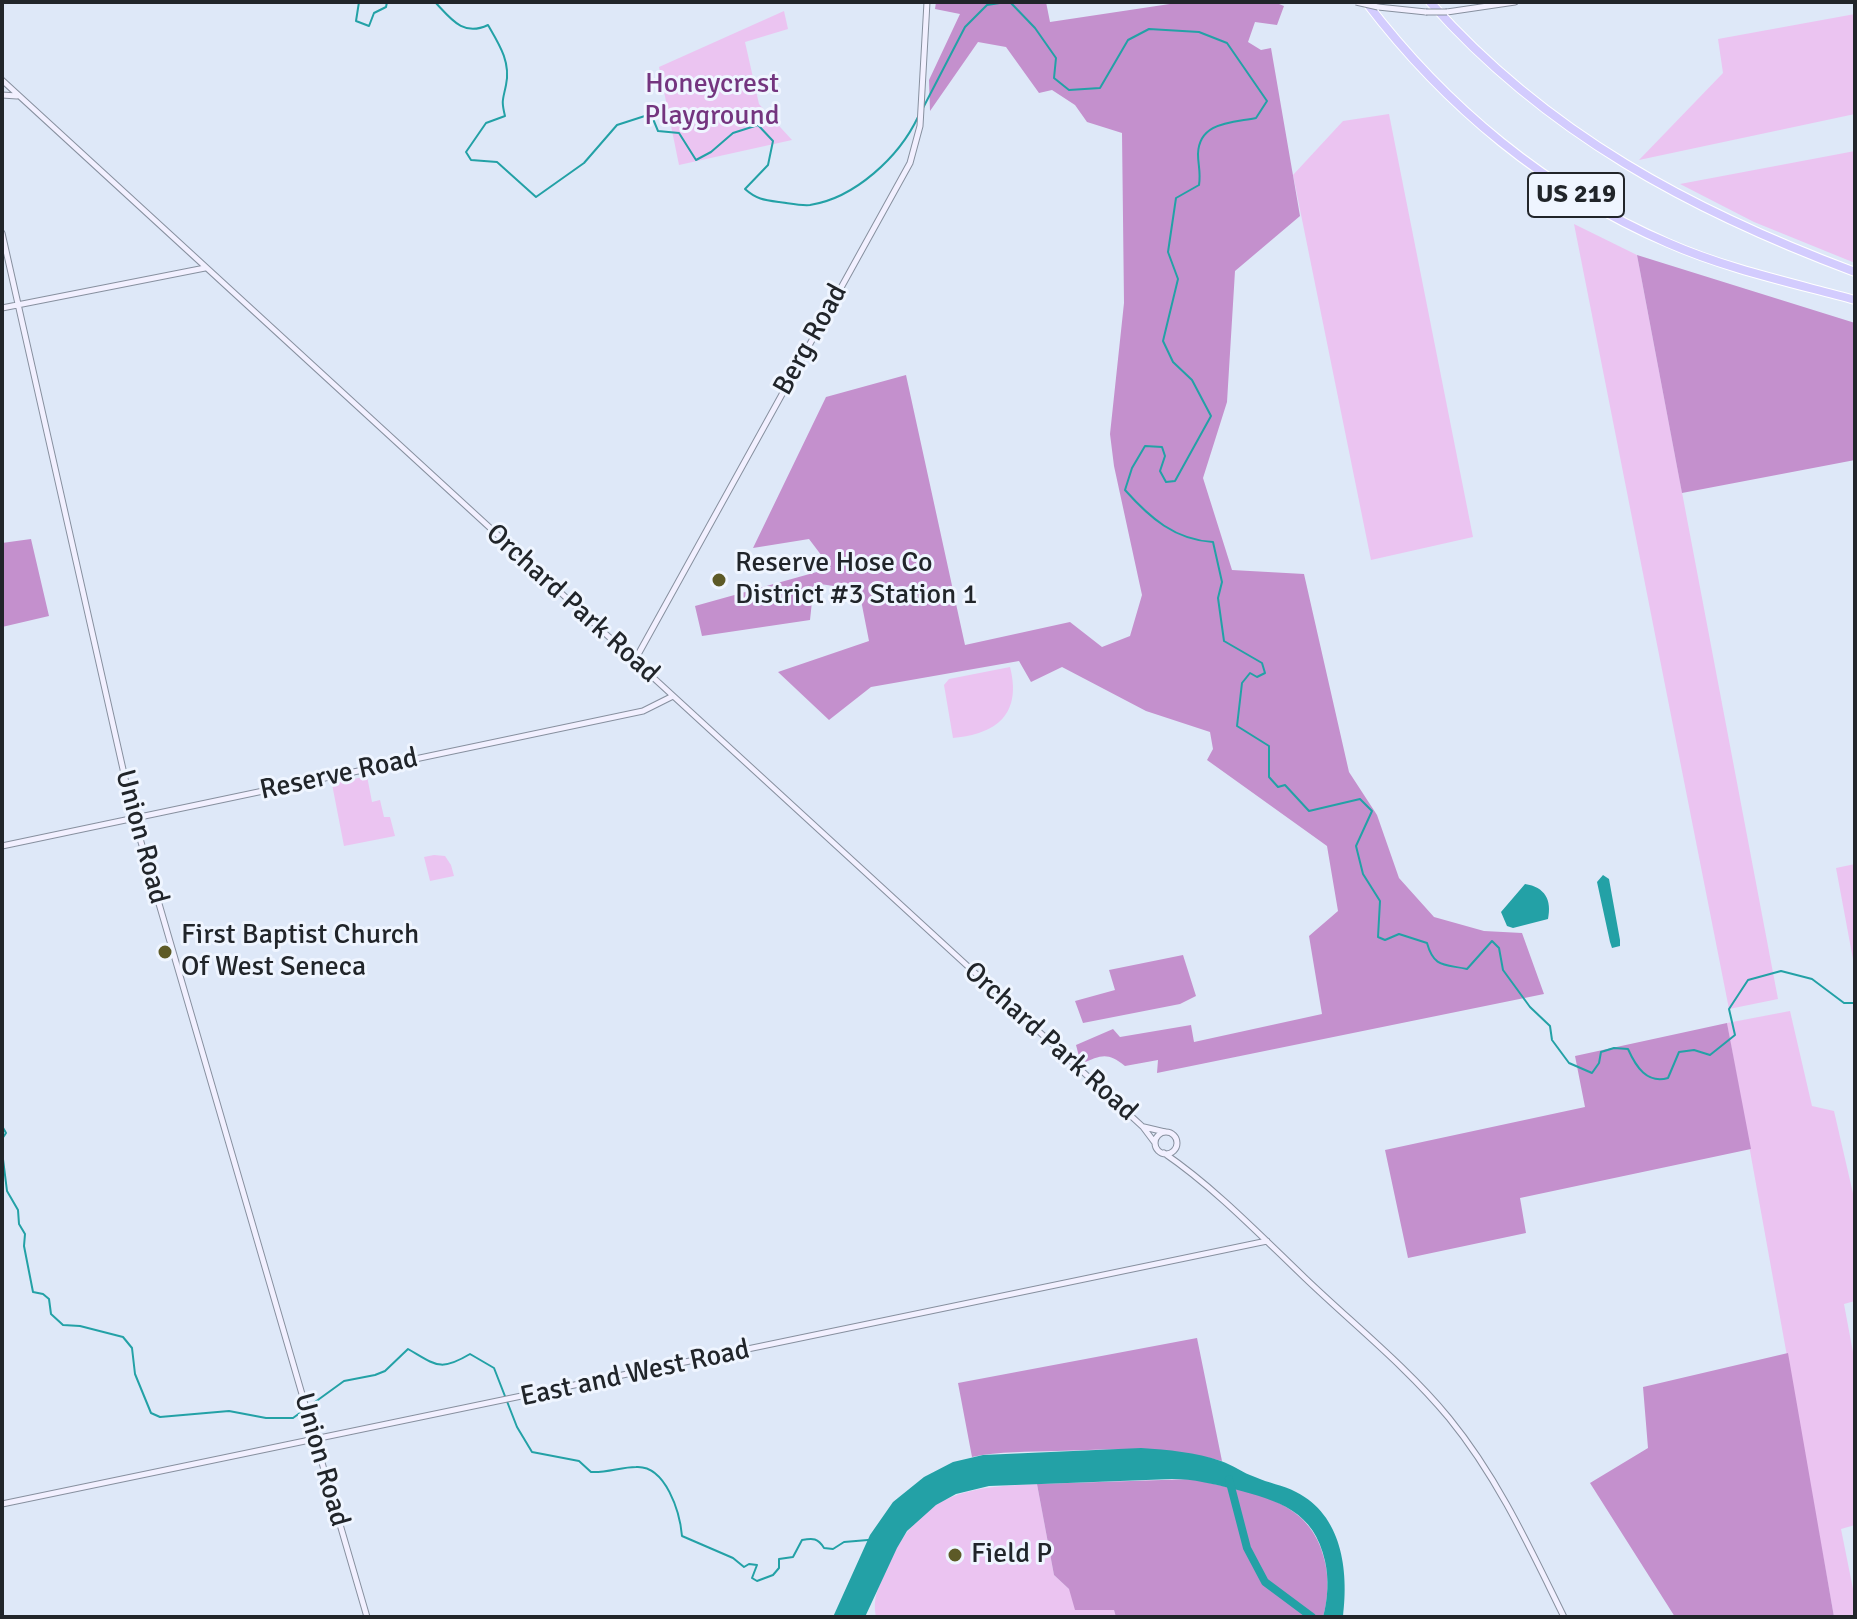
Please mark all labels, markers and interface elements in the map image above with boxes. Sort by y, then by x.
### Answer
park label: Honeycrest Playground [644,68,780,134]
road number: US 219 [1528,173,1624,217]
street label: Berg Road [767,279,855,401]
street label: Orchard Park Road [478,517,666,691]
place label: Reserve Hose Co District #3 Station 1 [735,547,978,613]
marker: Reserve Hose Co District #3 Station 1 [710,571,728,589]
street label: Reserve Road [257,742,421,808]
street label: Union Road [107,766,175,908]
place label: First Baptist Church Of West Seneca [181,919,419,985]
marker: First Baptist Church Of West Seneca [156,943,174,961]
street label: Orchard Park Road [956,955,1144,1129]
street label: East and West Road [517,1333,753,1415]
street label: Union Road [286,1389,356,1531]
place label: Field P [971,1538,1052,1572]
marker: Field P [946,1546,964,1564]

